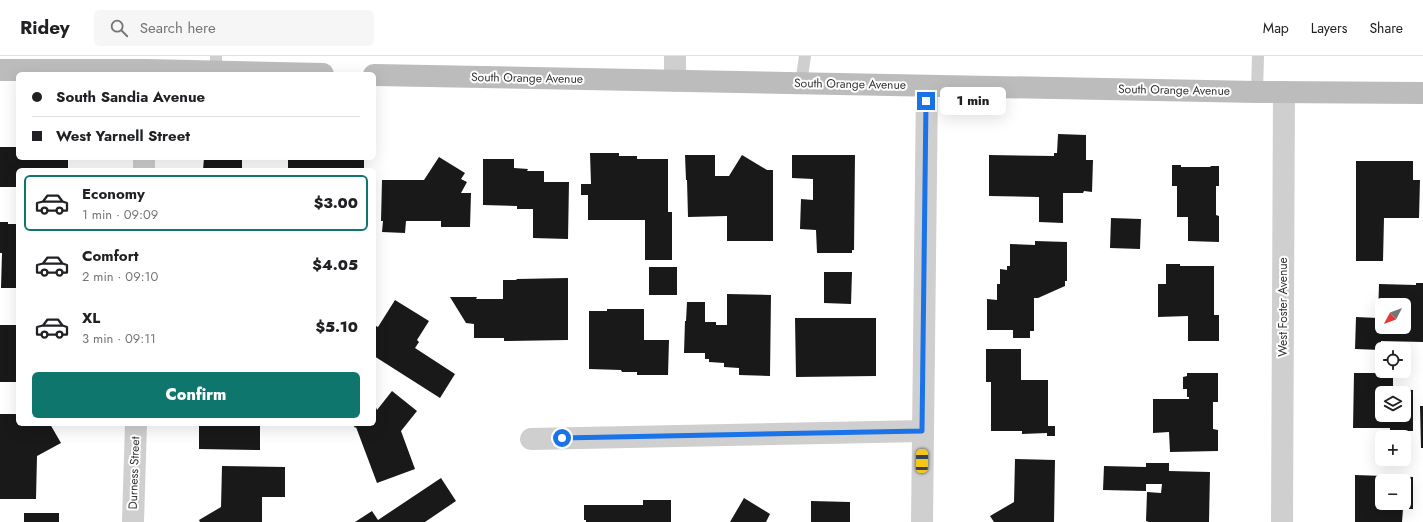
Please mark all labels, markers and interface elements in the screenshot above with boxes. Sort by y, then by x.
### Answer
search box [94,10,374,46]
text: Ridey [20,14,70,41]
icon: search [108,17,130,39]
text: Search here [140,17,216,39]
text: Map [1263,18,1289,38]
text: Layers [1311,18,1347,38]
text: Share [1369,18,1403,38]
street label: South Orange Avenue [471,68,583,88]
street label: South Orange Avenue [794,74,906,94]
street label: South Orange Avenue [1118,80,1230,100]
text: South Sandia Avenue [56,86,205,108]
callout: 1 min [940,87,1006,115]
text: 1 min [957,91,989,110]
route end [917,92,935,110]
text: West Yarnell Street [56,125,190,147]
text: Economy [82,183,145,205]
icon: car [34,185,70,221]
text: $3.00 [314,192,358,214]
text: 1 min · 09:09 [82,205,158,224]
text: Comfort [82,245,139,267]
icon: car [34,247,70,283]
text: $4.05 [312,254,358,276]
street label: West Foster Avenue [1274,257,1292,357]
text: 2 min · 09:10 [82,267,158,286]
north arrow [1375,298,1411,334]
map controls [1375,298,1411,510]
text: XL [82,307,100,329]
icon: car [34,309,70,345]
text: $5.10 [315,316,358,338]
text: 3 min · 09:11 [82,329,156,348]
button: locate [1375,342,1411,378]
button: Confirm [32,372,360,418]
button: layers [1375,386,1411,422]
route start [553,429,571,447]
button: + [1375,430,1411,466]
street label: Durness Street [124,436,144,510]
car [916,449,928,473]
button: − [1375,474,1411,510]

